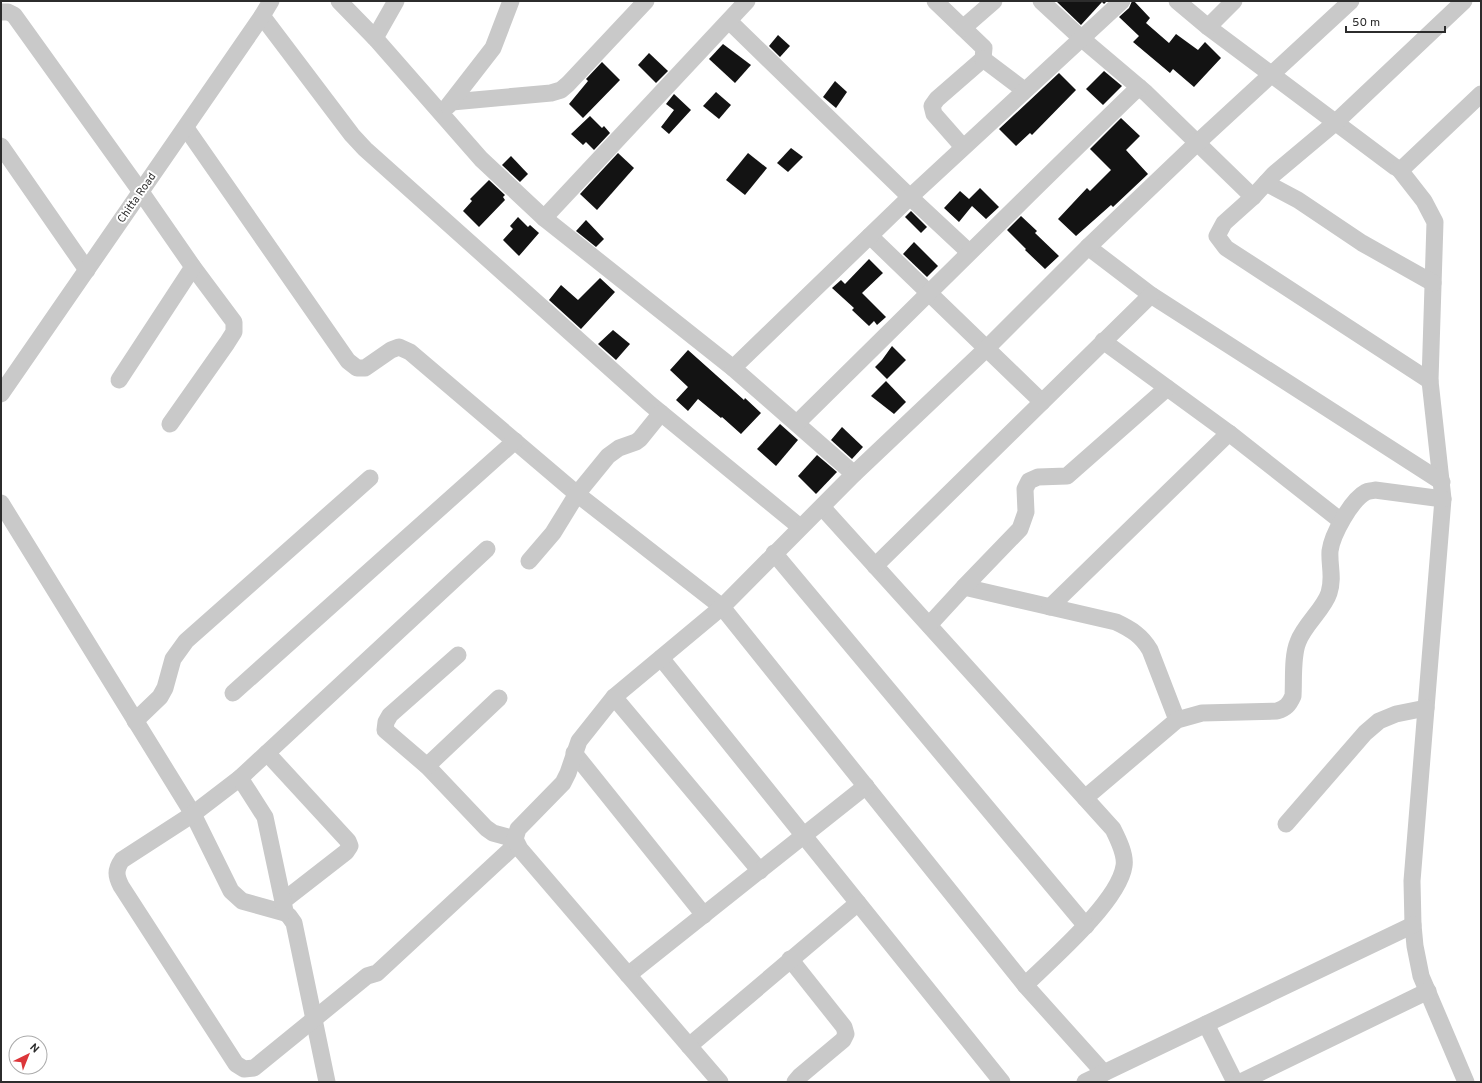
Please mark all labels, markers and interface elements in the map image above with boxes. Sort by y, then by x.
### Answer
scale bar [1346,8,1445,34]
text: 50 m [1352,15,1380,31]
street label: Chitta Road [115,170,159,226]
north arrow [8,1035,48,1075]
text: N [26,1041,42,1056]

